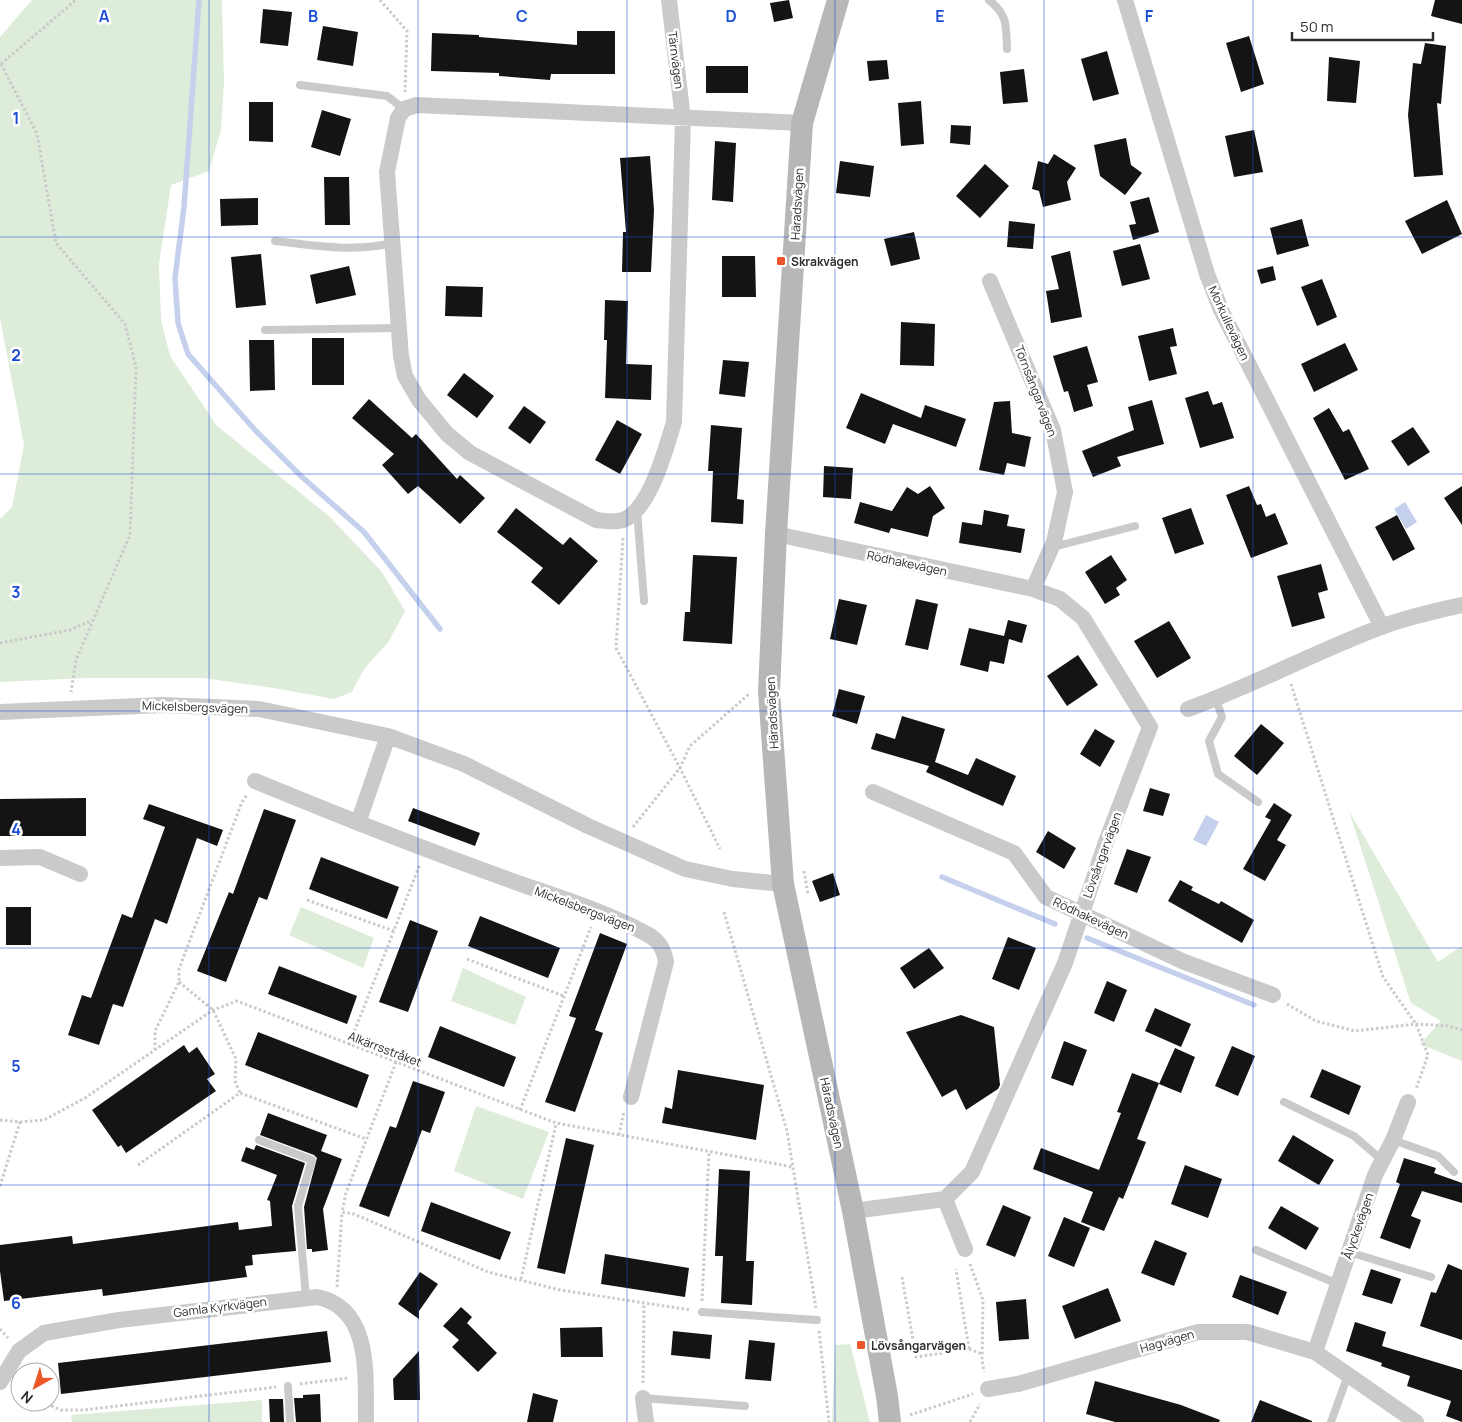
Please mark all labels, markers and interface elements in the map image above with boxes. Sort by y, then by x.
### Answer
text: A [99,5,110,27]
text: B [308,5,318,27]
text: C [516,5,528,27]
text: D [725,5,737,27]
text: E [935,5,945,27]
text: F [1145,5,1154,27]
scale bar [1292,10,1433,42]
text: 50 m [1300,16,1334,37]
street label: Tärnvägen [664,30,688,90]
text: 1 [12,107,20,129]
street label: Häradsvägen [787,167,807,241]
place label: Skrakvägen [791,253,858,270]
marker: Skrakvägen [775,255,787,267]
street label: Morkullevägen [1204,283,1254,363]
street label: Törnsångarvägen [1011,343,1061,439]
text: 2 [11,344,21,366]
street label: Rödhakevägen [865,546,949,580]
text: 3 [11,581,21,603]
street label: Häradsvägen [762,676,782,750]
street label: Mickelsbergsvägen [142,697,248,717]
street label: Lövsångarvägen [1079,810,1125,900]
text: 4 [11,818,21,840]
street label: Mickelsbergsvägen [532,882,638,936]
street label: Rödhakevägen [1050,893,1132,943]
street label: Alkärrsstråket [346,1027,424,1071]
text: 5 [11,1055,21,1077]
street label: Häradsvägen [816,1076,848,1150]
street label: Ålyckevägen [1339,1191,1377,1261]
text: 6 [11,1292,21,1314]
street label: Gamla Kyrkvägen [172,1293,268,1321]
street label: Hagvägen [1138,1325,1196,1357]
place label: Lövsångarvägen [871,1337,966,1354]
marker: Lövsångarvägen [855,1339,867,1351]
north arrow [10,1362,60,1412]
text: N [17,1387,36,1408]

